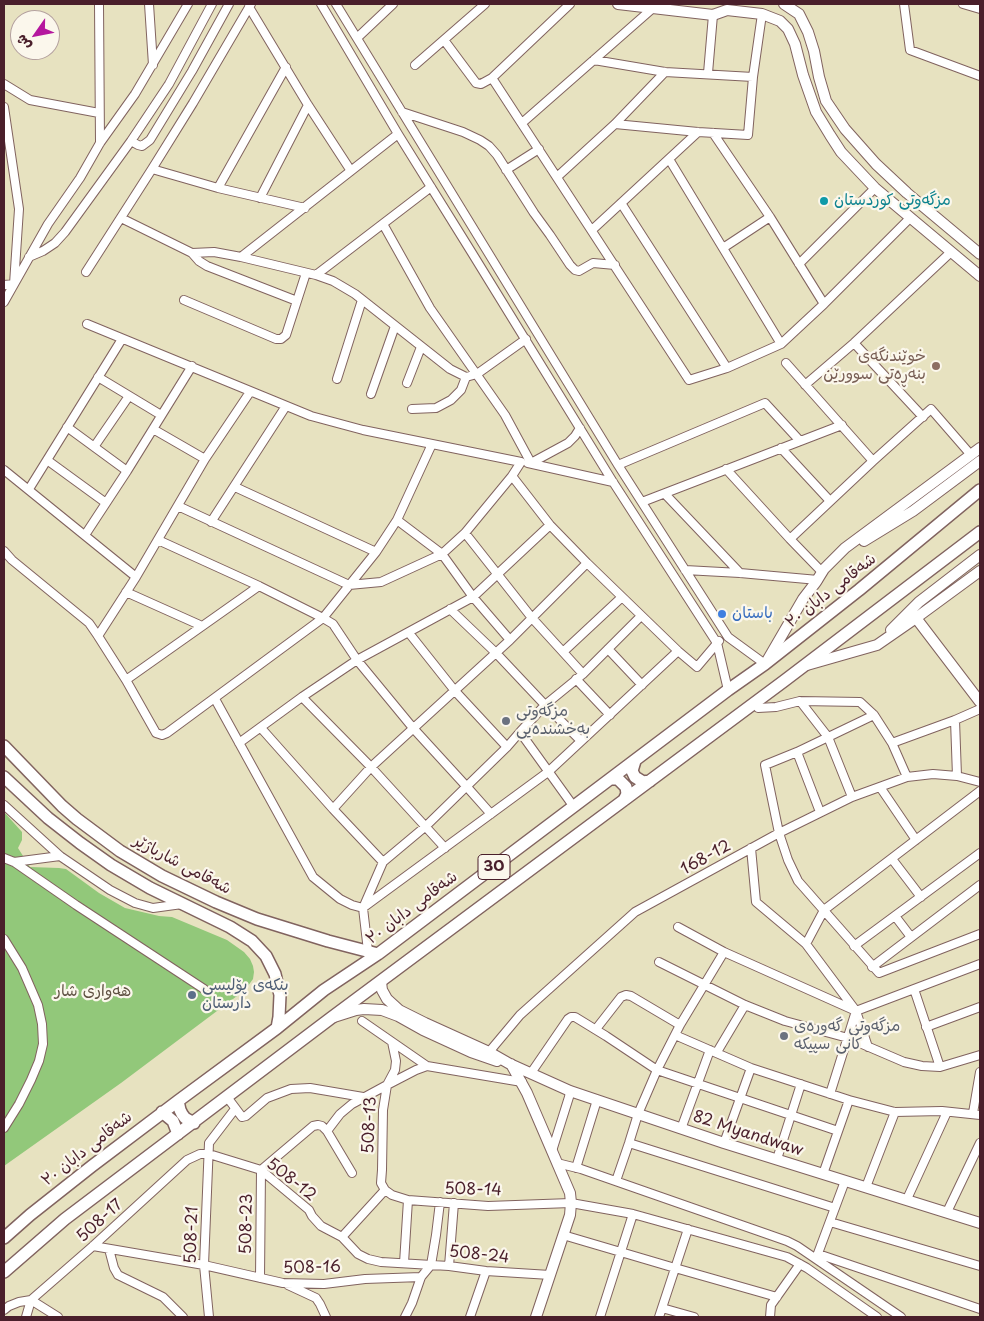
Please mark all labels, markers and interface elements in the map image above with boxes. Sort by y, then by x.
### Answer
north arrow [10,10,60,60]
text: ش [10,31,36,55]
place label: مزگەوتی کوردستان [834,191,951,211]
marker: مزگەوتی کوردستان [818,195,830,207]
place label: خوێندنگەی بنەڕەتی سوورێن [823,347,926,385]
marker: خوێندنگەی بنەڕەتی سوورێن [930,360,942,372]
street label: شەقامی دابان ٣٠ [782,550,880,632]
place label: باستان [732,604,773,624]
marker: باستان [716,608,728,620]
place label: مزگەوتی بەخشندەیی [516,702,590,740]
marker: مزگەوتی بەخشندەیی [500,715,512,727]
street label: شەقامی شارباژێر [130,831,234,899]
street label: 168-12 [678,836,734,880]
road number: 30 [478,854,510,880]
street label: شەقامی دابان ٣٠ [362,867,462,949]
place label: بنکەی پۆلیسی دارستان [202,976,289,1014]
park label: هەواری شار [55,982,131,1002]
marker: بنکەی پۆلیسی دارستان [186,989,198,1001]
place label: مزگەوتی گەورەی کانی سپیکە [794,1017,900,1055]
marker: مزگەوتی گەورەی کانی سپیکە [778,1030,790,1042]
street label: 508-13 [359,1096,381,1154]
street label: 82 Myandwaw [690,1107,806,1161]
street label: شەقامی دابان ٣٠ [38,1108,136,1190]
street label: 508-12 [262,1155,320,1205]
street label: 508-14 [444,1179,502,1201]
street label: 508-23 [237,1193,257,1255]
street label: 508-17 [73,1195,127,1247]
street label: 508-21 [181,1206,203,1264]
street label: 508-24 [448,1242,510,1268]
street label: 508-16 [283,1258,341,1278]

